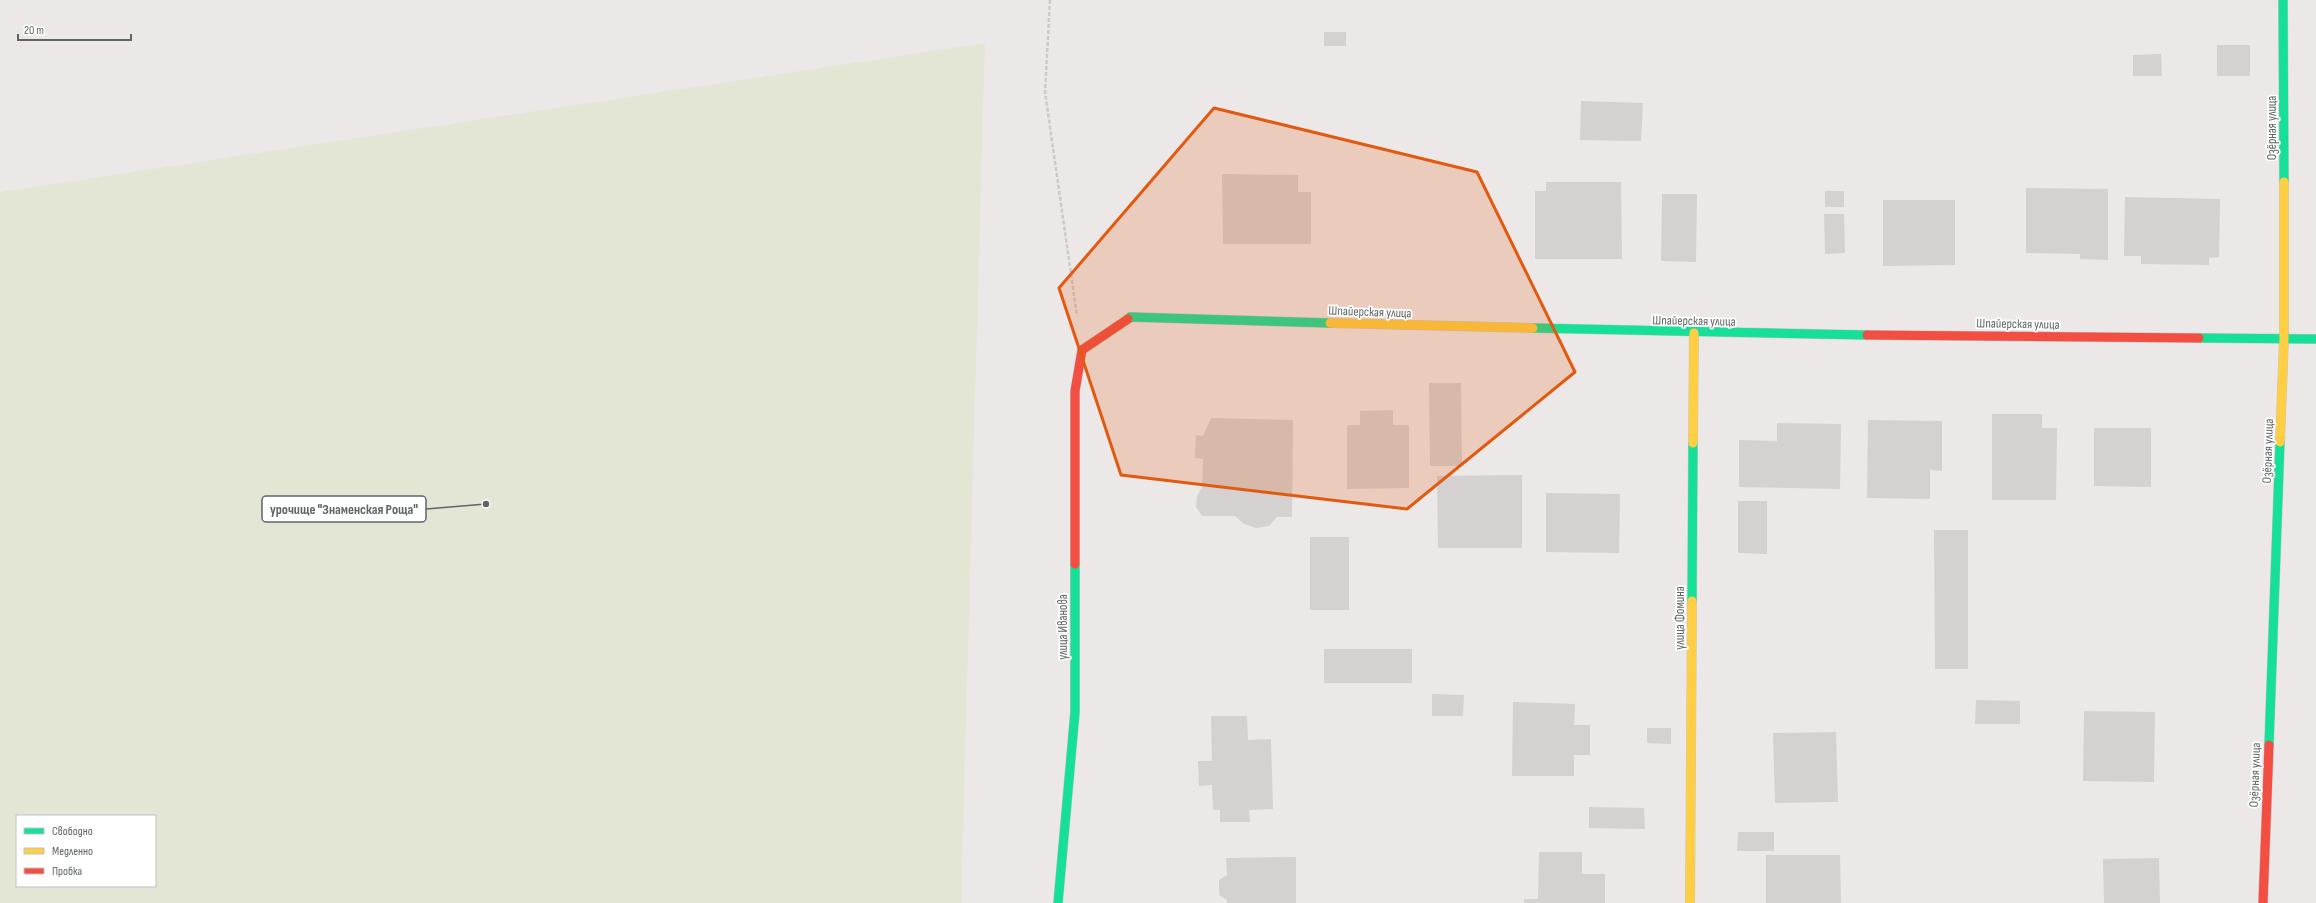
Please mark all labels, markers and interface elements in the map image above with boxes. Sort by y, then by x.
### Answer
scale bar [18,16,131,42]
text: 20 m [24,23,44,38]
street label: Озёрная улица [2264,96,2280,160]
street label: Шпайерская улица [1328,303,1412,321]
street label: Шпайерская улица [1652,312,1736,330]
street label: Шпайерская улица [1976,315,2060,333]
street label: Озёрная улица [2259,418,2277,484]
callout: урочище "Знаменская Роща" [262,496,426,522]
text: урочище "Знаменская Роща" [270,501,418,518]
street label: улица Фомина [1672,586,1688,650]
street label: улица Иванова [1055,594,1071,660]
street label: Озёрная улица [2246,742,2264,808]
legend [16,815,156,887]
text: Свободно [52,824,93,839]
text: Медленно [52,844,93,859]
text: Пробка [52,864,83,879]

